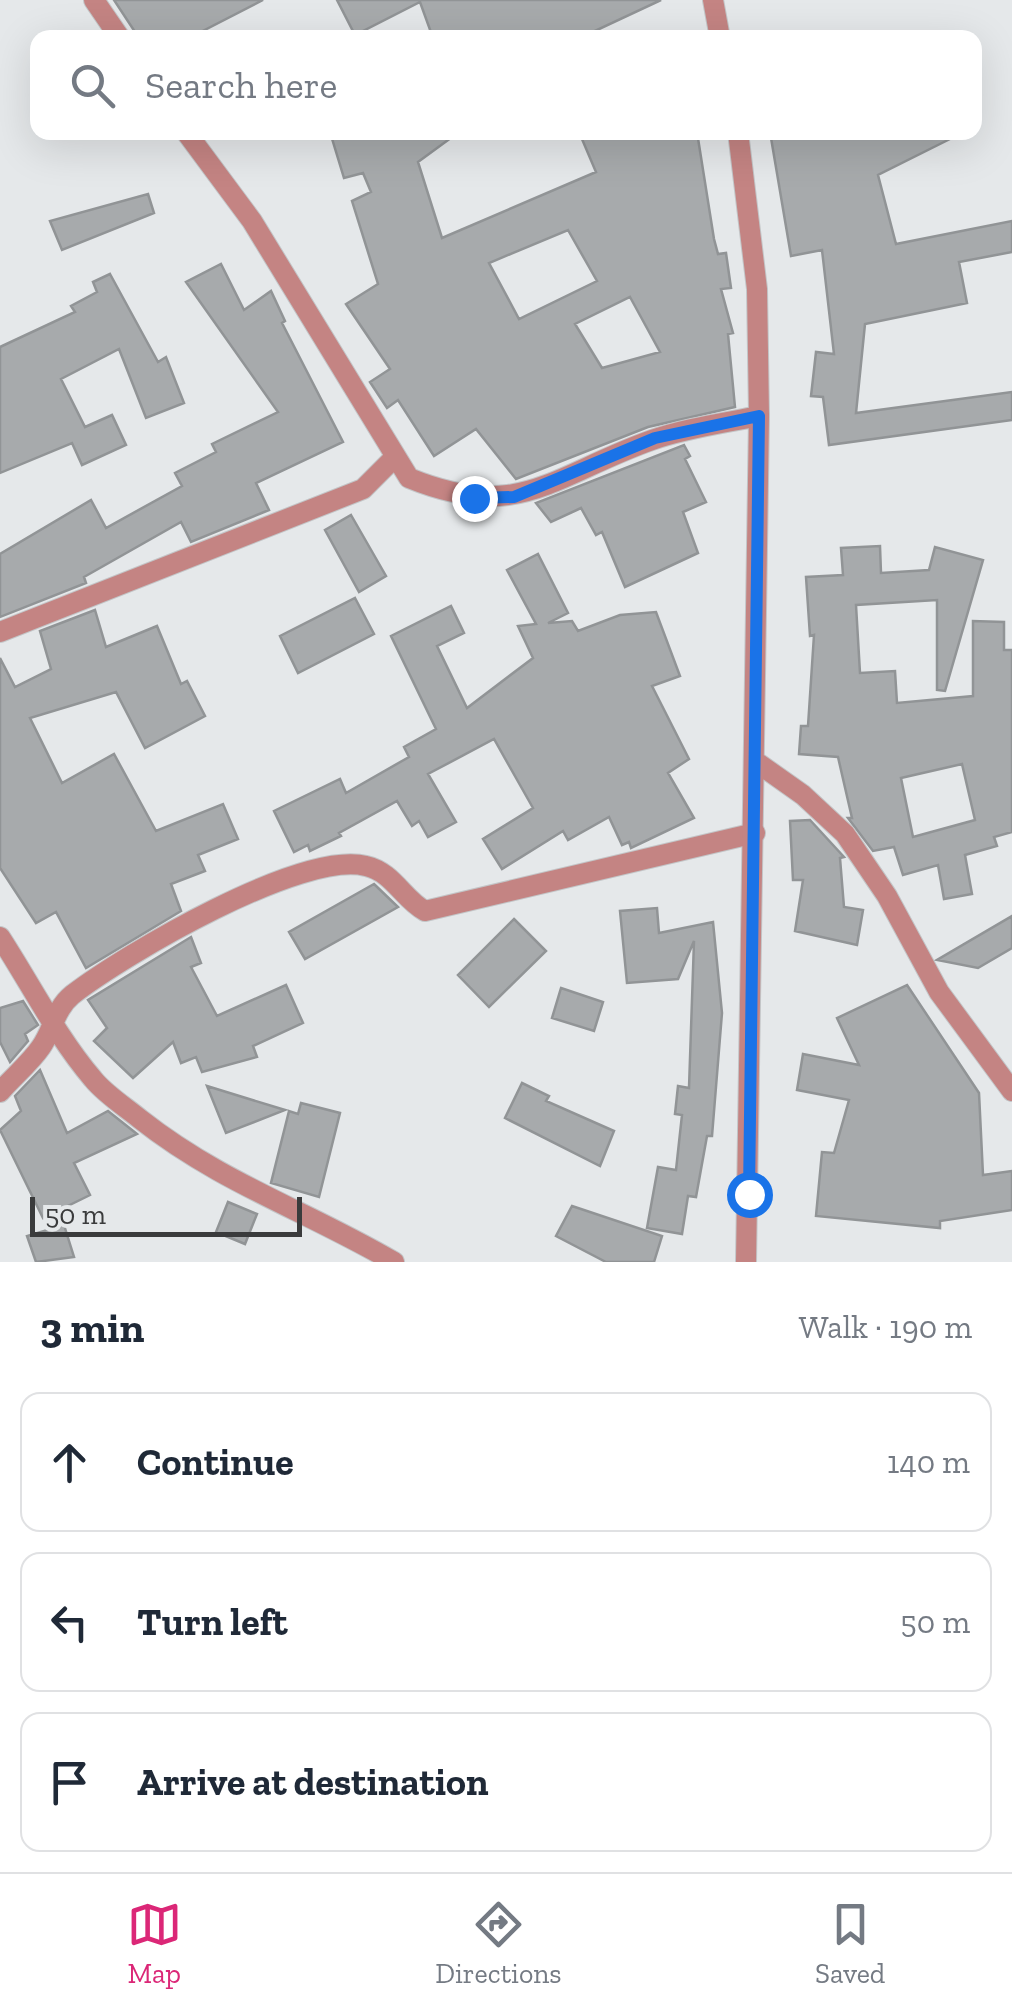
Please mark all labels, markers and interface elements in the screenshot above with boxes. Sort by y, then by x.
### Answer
search box [30,30,982,140]
icon: search [65,58,120,113]
text: Search here [145,62,337,108]
route end [452,476,498,522]
route start [727,1172,773,1218]
scale bar [30,1192,302,1236]
text: 50 m [45,1198,106,1231]
text: 3 min [40,1302,145,1353]
text: Walk · 190 m [799,1308,972,1346]
icon: ahead [42,1435,97,1490]
text: Continue [137,1439,294,1485]
text: 140 m [887,1443,970,1481]
icon: left [42,1595,97,1650]
text: Turn left [137,1599,288,1645]
text: 50 m [900,1603,970,1641]
icon: arrive [42,1755,97,1810]
text: Arrive at destination [137,1759,488,1805]
tab: Map [127,1897,182,1990]
tab: Directions [435,1897,562,1990]
tab: Saved [815,1897,885,1990]

